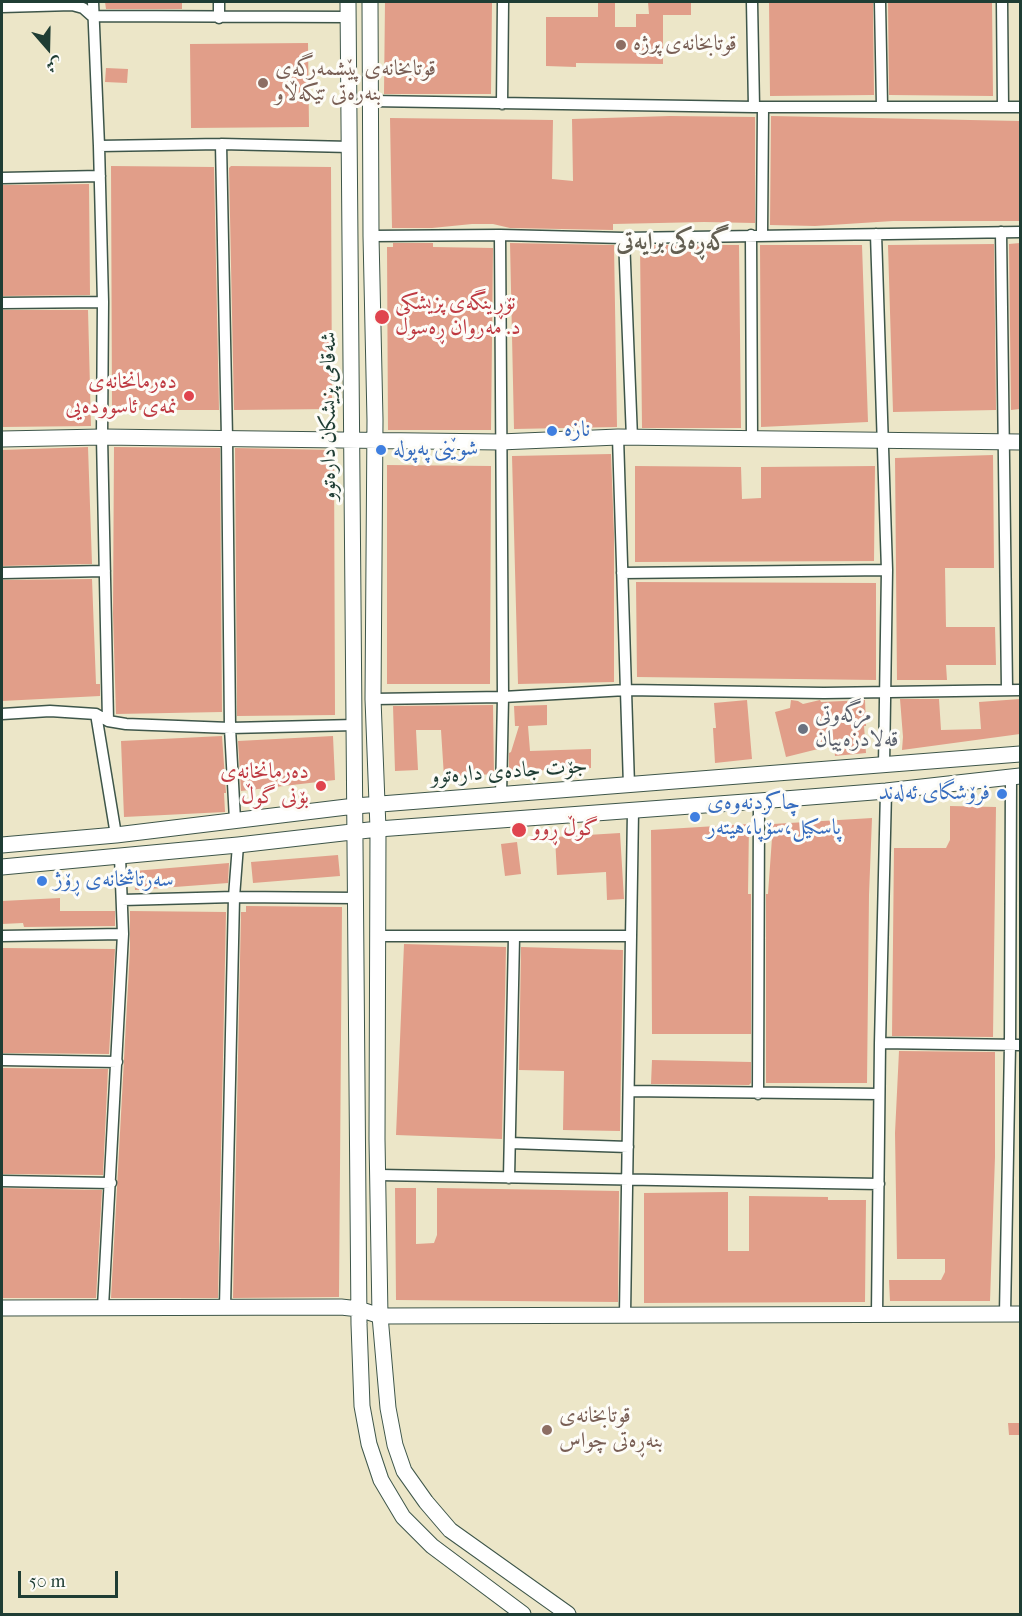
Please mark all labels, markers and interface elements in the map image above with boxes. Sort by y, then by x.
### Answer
north arrow [18,18,78,78]
place label: قوتابخانەی پرژە [633,32,737,58]
marker: قوتابخانەی پرژە [614,38,628,52]
text: ش [44,54,65,77]
place label: قوتابخانەی پێشمەرگەی بنەرەتی تێکەڵاو [275,57,436,108]
marker: قوتابخانەی پێشمەرگەی بنەرەتی تێکەڵاو [256,76,270,90]
district label: گەڕەکی برایەتی [616,229,730,257]
place label: نۆڕینگەی پزیشکی د. مەروان ڕەسول [395,291,521,342]
marker: نۆڕینگەی پزیشکی د. مەروان ڕەسول [373,308,391,326]
street label: شەقامی پزیشکان دارەتوو [317,331,343,501]
place label: دەرمانخانەی نمەی ئاسوودەیی [65,370,177,422]
marker: دەرمانخانەی نمەی ئاسوودەیی [182,389,196,403]
place label: نازە [564,418,590,444]
marker: نازە [545,424,559,438]
place label: شوێنی پەپولە [393,437,478,463]
marker: شوێنی پەپولە [374,443,388,457]
place label: مزگەوتی قەلادزەییان [815,703,899,754]
marker: مزگەوتی قەلادزەییان [796,722,810,736]
street label: جۆت جادەی دارەتوو [430,753,588,791]
place label: دەرمانخانەی بۆنی گوڵ [220,760,309,812]
marker: دەرمانخانەی بۆنی گوڵ [314,779,328,793]
place label: فرۆشگای ئەلەند [879,781,990,807]
marker: فرۆشگای ئەلەند [995,787,1009,801]
place label: چاکردنەوەی پاسکیل،سۆپا،هیتەر [707,791,841,842]
marker: چاکردنەوەی پاسکیل،سۆپا،هیتەر [688,810,702,824]
place label: گوڵ ڕوو [532,817,598,843]
marker: گوڵ ڕوو [510,821,528,839]
place label: سەرتاشخانەی ڕۆژ [54,868,174,894]
marker: سەرتاشخانەی ڕۆژ [35,874,49,888]
place label: قوتابخانەی بنەڕەتی چواس [559,1404,663,1456]
marker: قوتابخانەی بنەڕەتی چواس [540,1423,554,1437]
scale bar [21,1559,122,1597]
text: 50 m [29,1571,65,1592]

